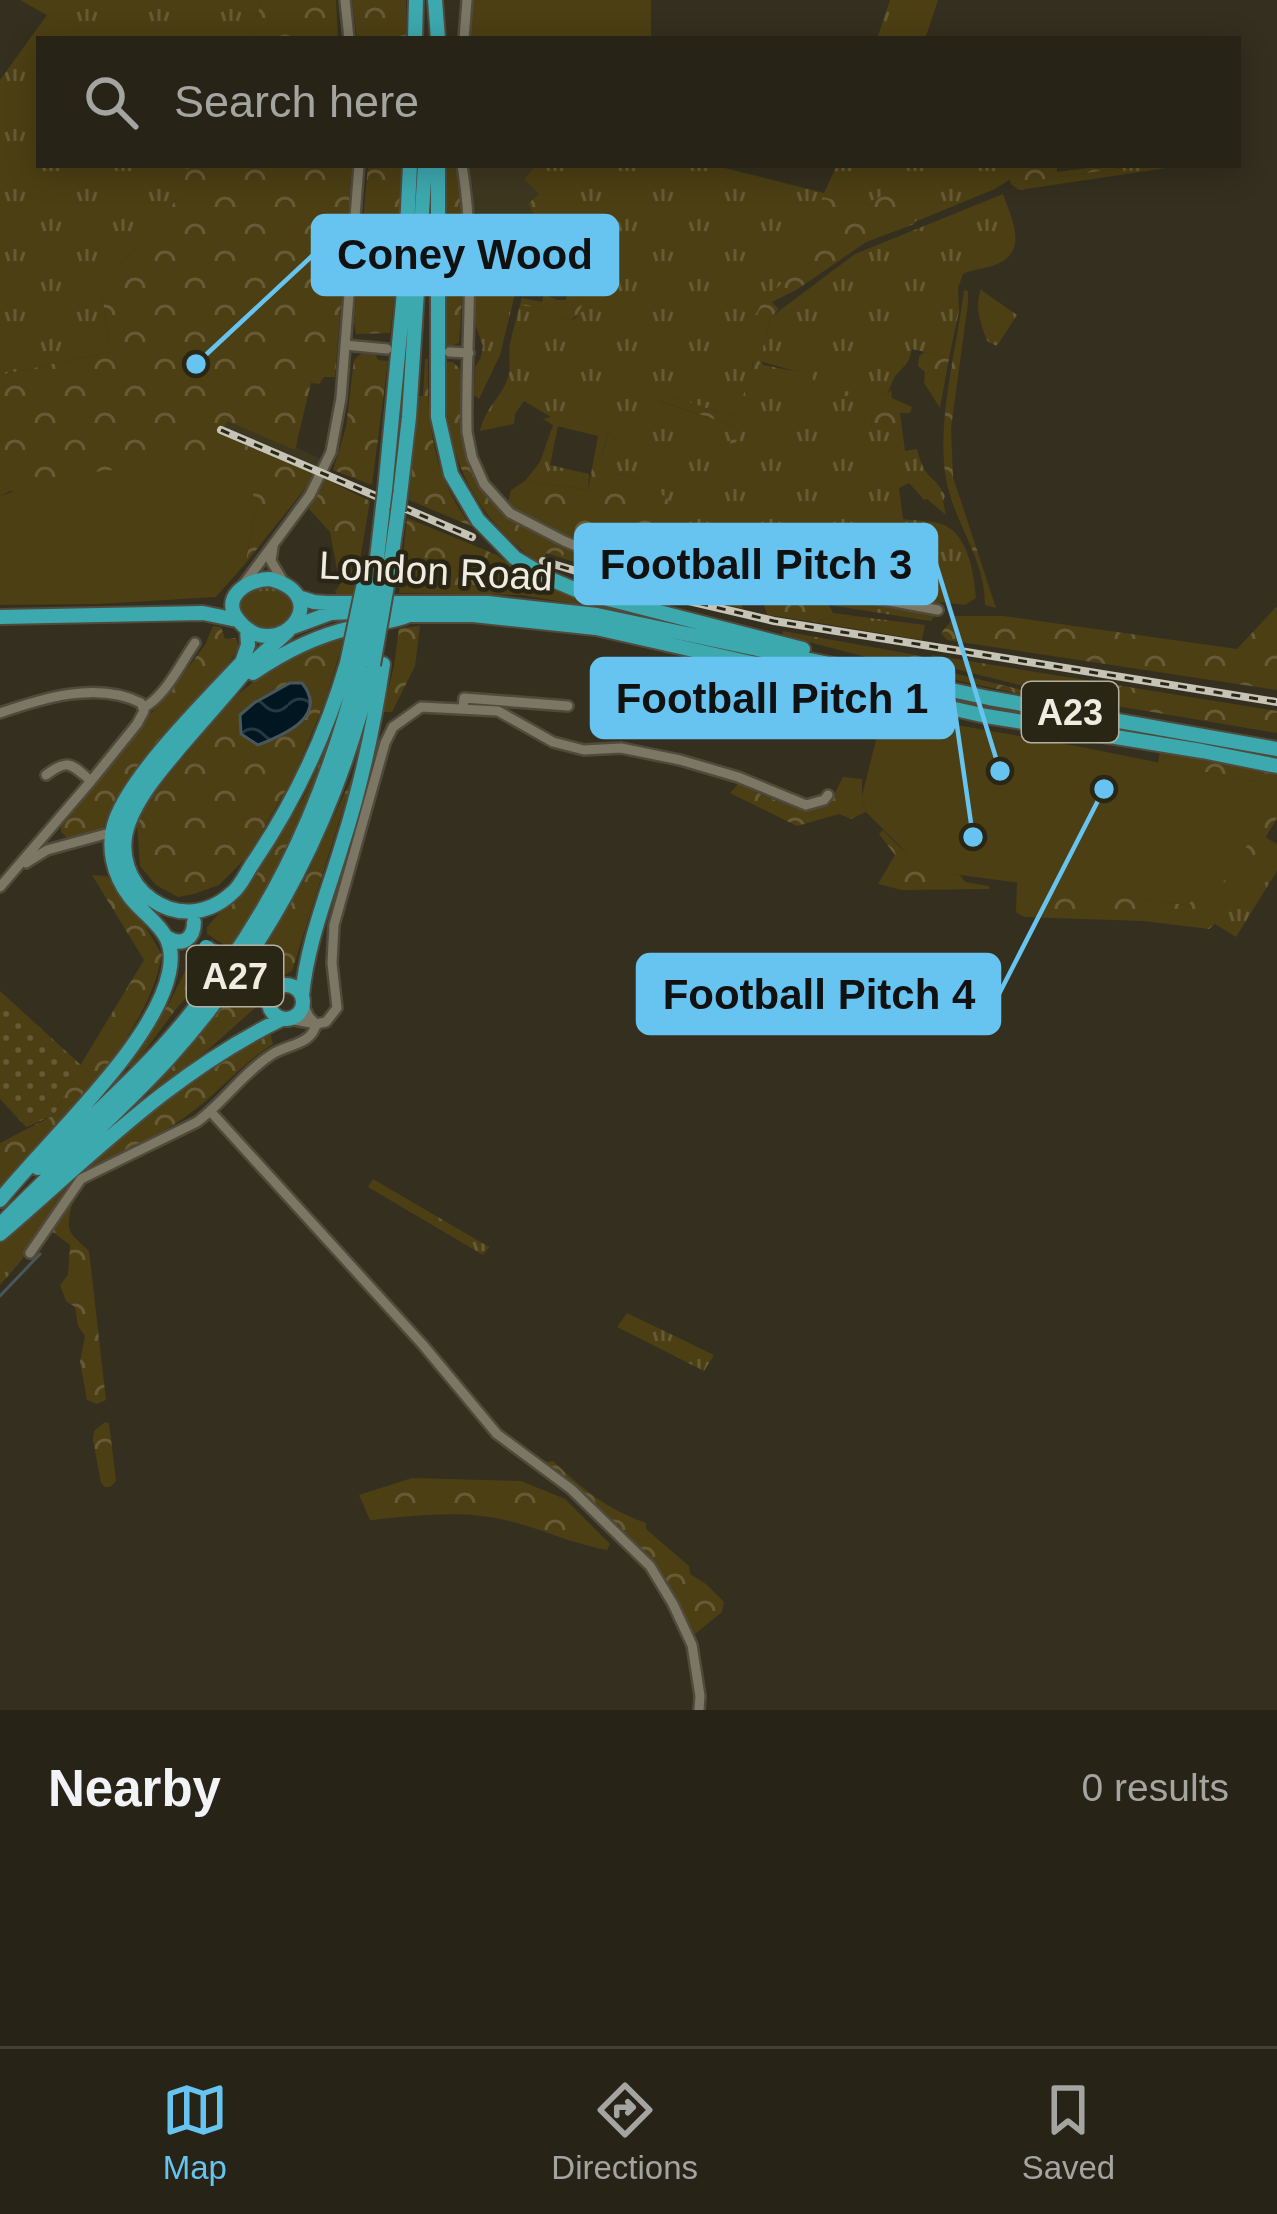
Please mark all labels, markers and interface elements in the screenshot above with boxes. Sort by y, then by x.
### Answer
search box [36,36,1241,168]
icon: search [78,69,144,135]
text: Search here [174,76,419,127]
callout: Coney Wood [313,216,617,294]
text: Coney Wood [337,231,593,278]
callout: Football Pitch 3 [576,525,936,603]
text: Football Pitch 3 [600,541,912,588]
street label: London Road [318,543,554,599]
callout: Football Pitch 1 [592,659,953,737]
text: Football Pitch 1 [616,675,928,722]
road number: A23 [1022,682,1118,742]
road number: A27 [187,946,283,1006]
callout: Football Pitch 4 [638,955,999,1033]
text: Football Pitch 4 [663,971,976,1018]
text: Nearby [48,1760,221,1817]
text: 0 results [1082,1766,1229,1809]
tab: Map [162,2077,228,2187]
tab: Directions [551,2077,698,2187]
tab: Saved [1022,2077,1115,2187]

